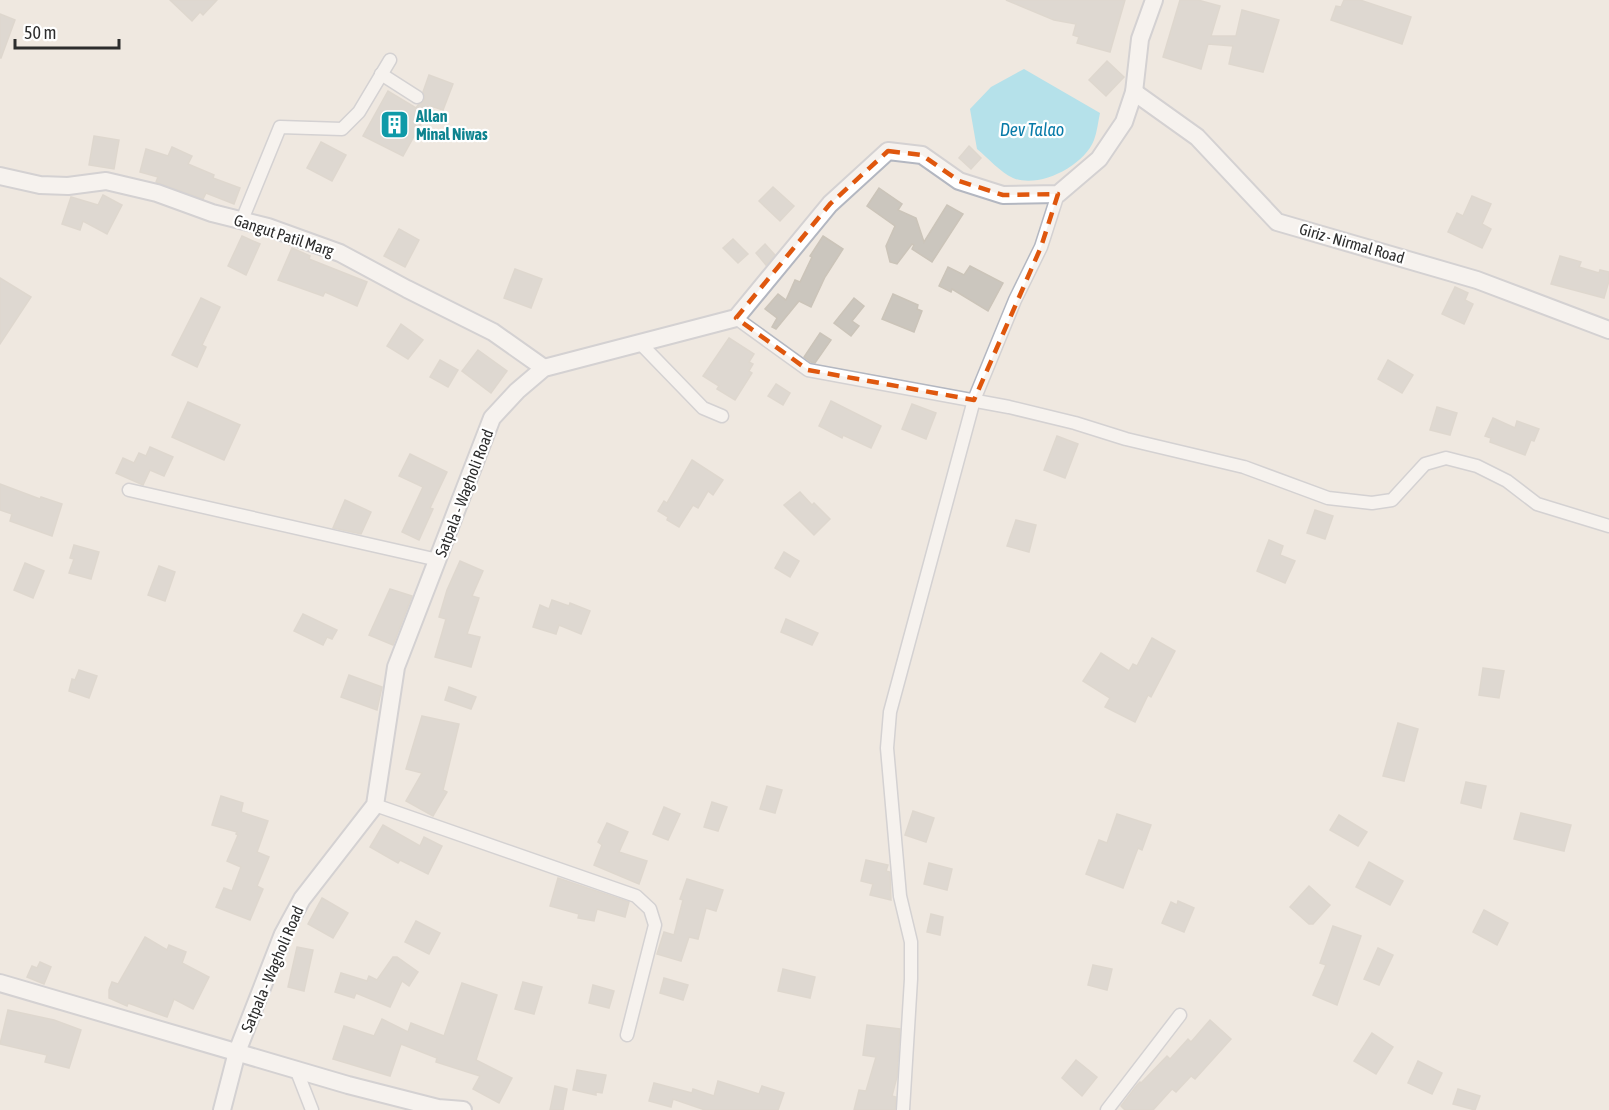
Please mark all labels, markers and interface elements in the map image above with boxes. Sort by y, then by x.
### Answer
scale bar [15,12,118,50]
text: 50 m [24,22,56,43]
place label: Allan Minal Niwas [415,107,488,143]
building icon: Allan Minal Niwas [379,109,411,141]
water label: Dev Talao [1000,119,1064,140]
street label: Gangut Patil Marg [231,210,336,261]
street label: Giriz - Nirmal Road [1297,219,1407,267]
street label: Satpala - Wagholi Road [431,427,498,560]
street label: Satpala - Wagholi Road [237,903,308,1035]

